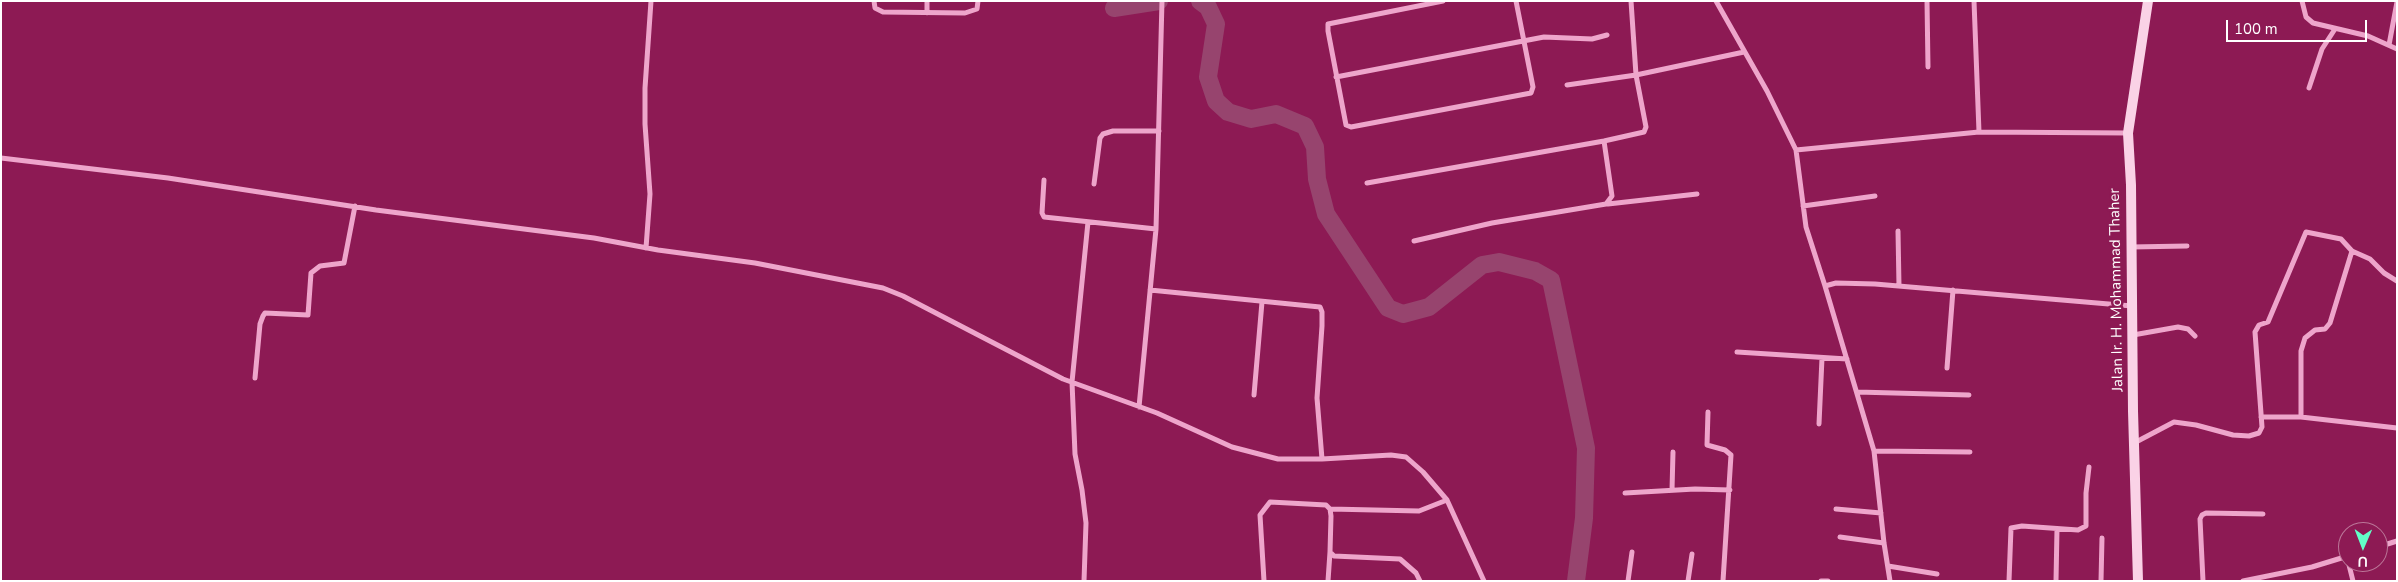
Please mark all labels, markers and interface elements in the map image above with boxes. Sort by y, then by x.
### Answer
scale bar [2228,10,2369,42]
text: 100 m [2234,19,2278,39]
street label: Jalan Ir. H. Mohammad Thaher [2106,188,2128,392]
north arrow [2338,522,2388,572]
text: U [2357,552,2368,571]

